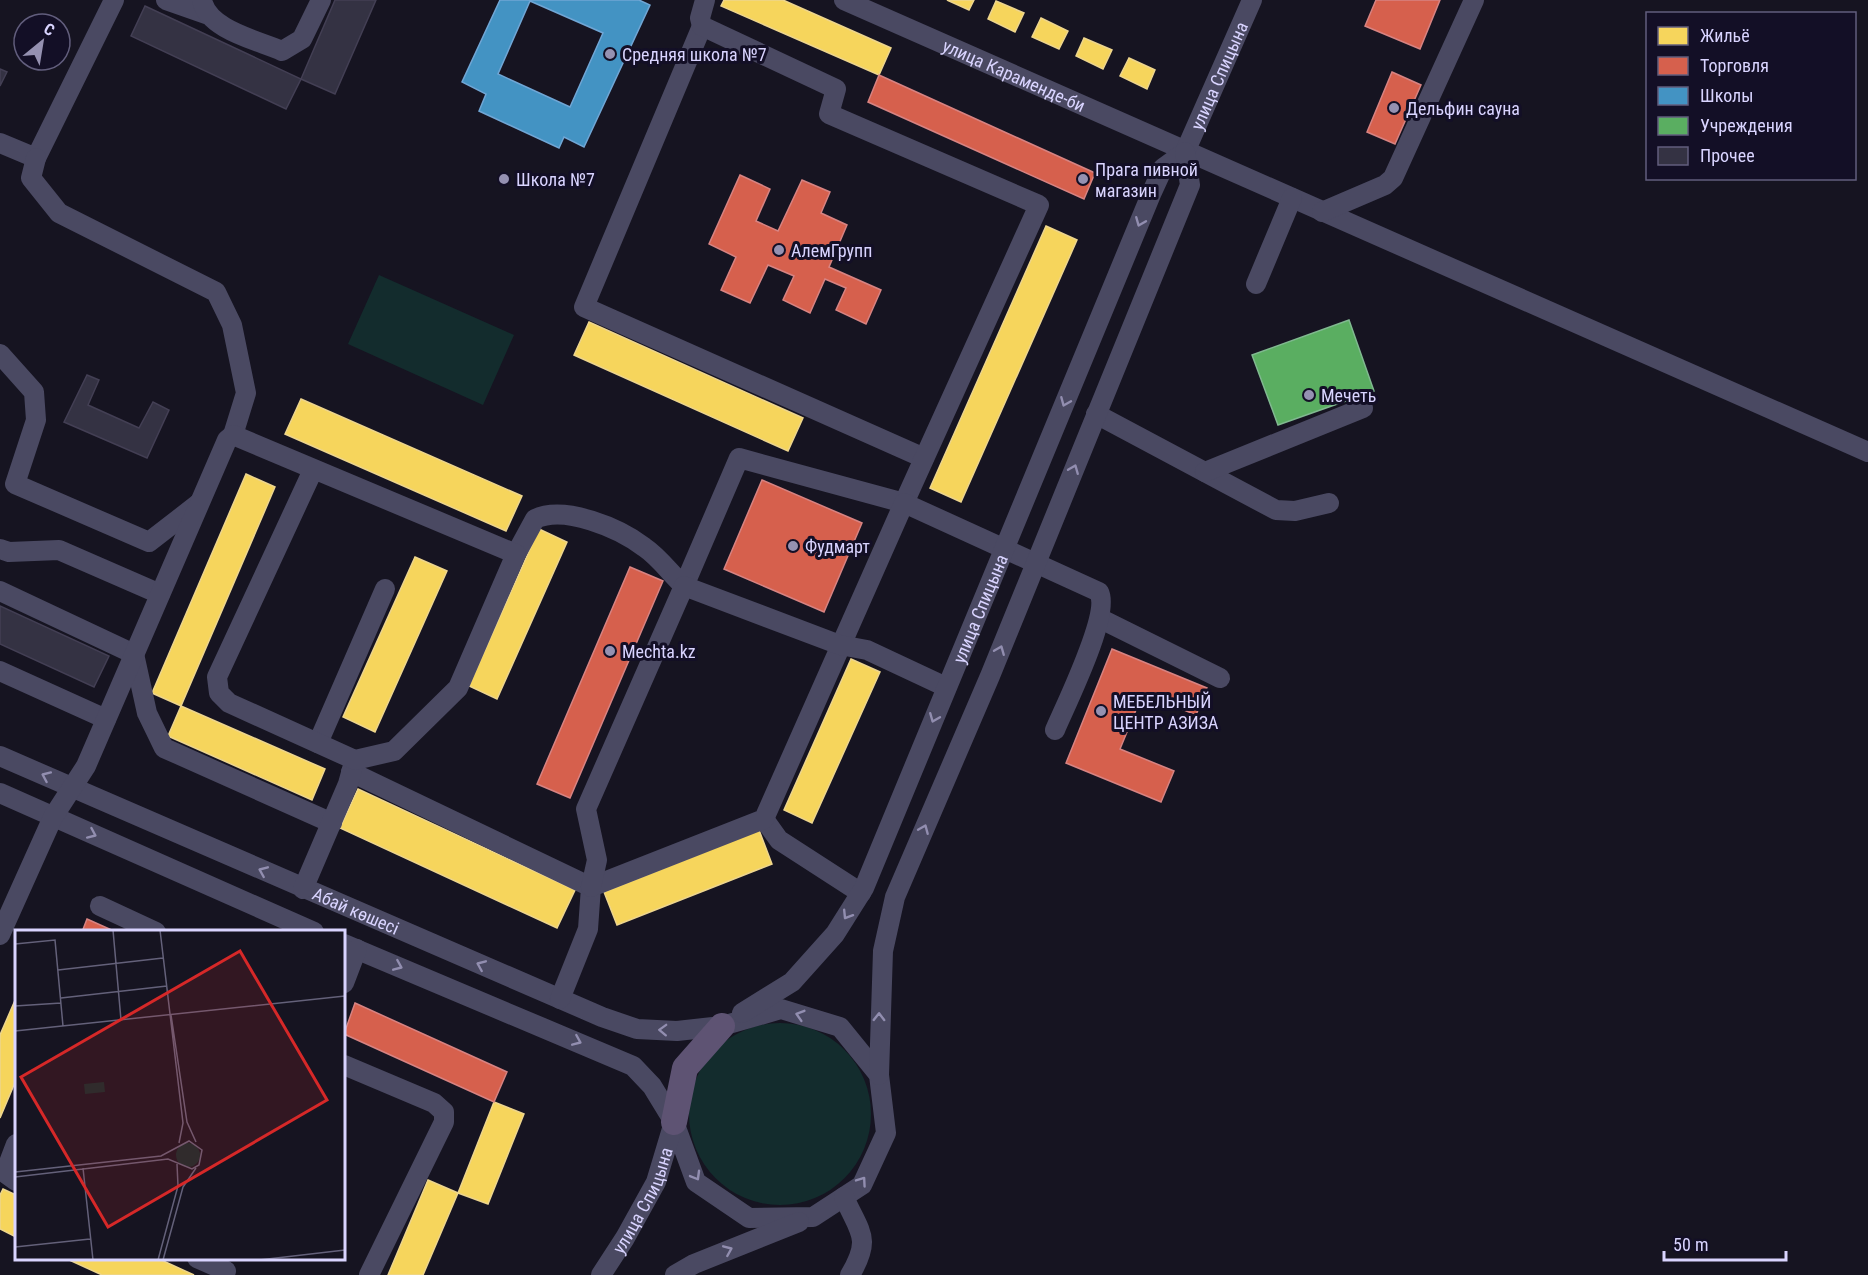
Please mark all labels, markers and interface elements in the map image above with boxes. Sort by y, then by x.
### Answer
north arrow [12,12,72,72]
legend [1646,12,1856,180]
street label: улица Спицына [1186,18,1252,133]
text: С [41,19,58,40]
text: Жильё [1700,25,1750,46]
street label: улица Караменде-би [940,35,1089,116]
place label: Средняя школа №7 [622,44,767,65]
marker: Средняя школа №7 [603,47,617,61]
text: Торговля [1700,55,1769,76]
text: Школы [1700,85,1753,106]
place label: Дельфин сауна [1406,98,1520,119]
marker: Дельфин сауна [1387,101,1401,115]
text: Учреждения [1700,115,1793,136]
text: Прочее [1700,145,1755,166]
place label: Прага пивной магазин [1095,159,1198,201]
place label: Школа №7 [516,169,595,190]
marker: Школа №7 [497,172,511,186]
marker: Прага пивной магазин [1076,172,1090,186]
one-way arrow [1135,216,1147,227]
place label: АлемГрупп [791,240,872,261]
marker: АлемГрупп [772,243,786,257]
place label: Мечеть [1321,385,1376,406]
marker: Мечеть [1302,388,1316,402]
one-way arrow [1060,395,1072,406]
one-way arrow [1067,464,1079,475]
place label: Фудмарт [805,536,870,557]
marker: Фудмарт [786,539,800,553]
street label: улица Спицына [948,551,1011,666]
place label: Mechta.kz [622,641,696,662]
marker: Mechta.kz [603,644,617,658]
one-way arrow [993,645,1005,656]
place label: МЕБЕЛЬНЫЙ ЦЕНТР АЗИЗА [1113,691,1219,733]
marker: МЕБЕЛЬНЫЙ ЦЕНТР АЗИЗА [1094,704,1108,718]
one-way arrow [929,711,941,722]
one-way arrow [42,772,53,784]
one-way arrow [917,824,929,835]
one-way arrow [85,827,96,839]
one-way arrow [259,867,270,879]
street label: Абай көшесі [310,882,402,938]
one-way arrow [843,909,855,919]
inset map [15,930,345,1260]
one-way arrow [391,959,402,971]
one-way arrow [476,960,487,972]
one-way arrow [795,1010,806,1022]
one-way arrow [873,1012,886,1021]
one-way arrow [659,1024,668,1036]
one-way arrow [571,1034,582,1046]
street label: улица Спицына [607,1145,676,1257]
one-way arrow [689,1170,700,1180]
one-way arrow [855,1176,866,1187]
scale bar [1664,1224,1786,1262]
text: 50 m [1673,1234,1708,1255]
one-way arrow [721,1245,732,1257]

